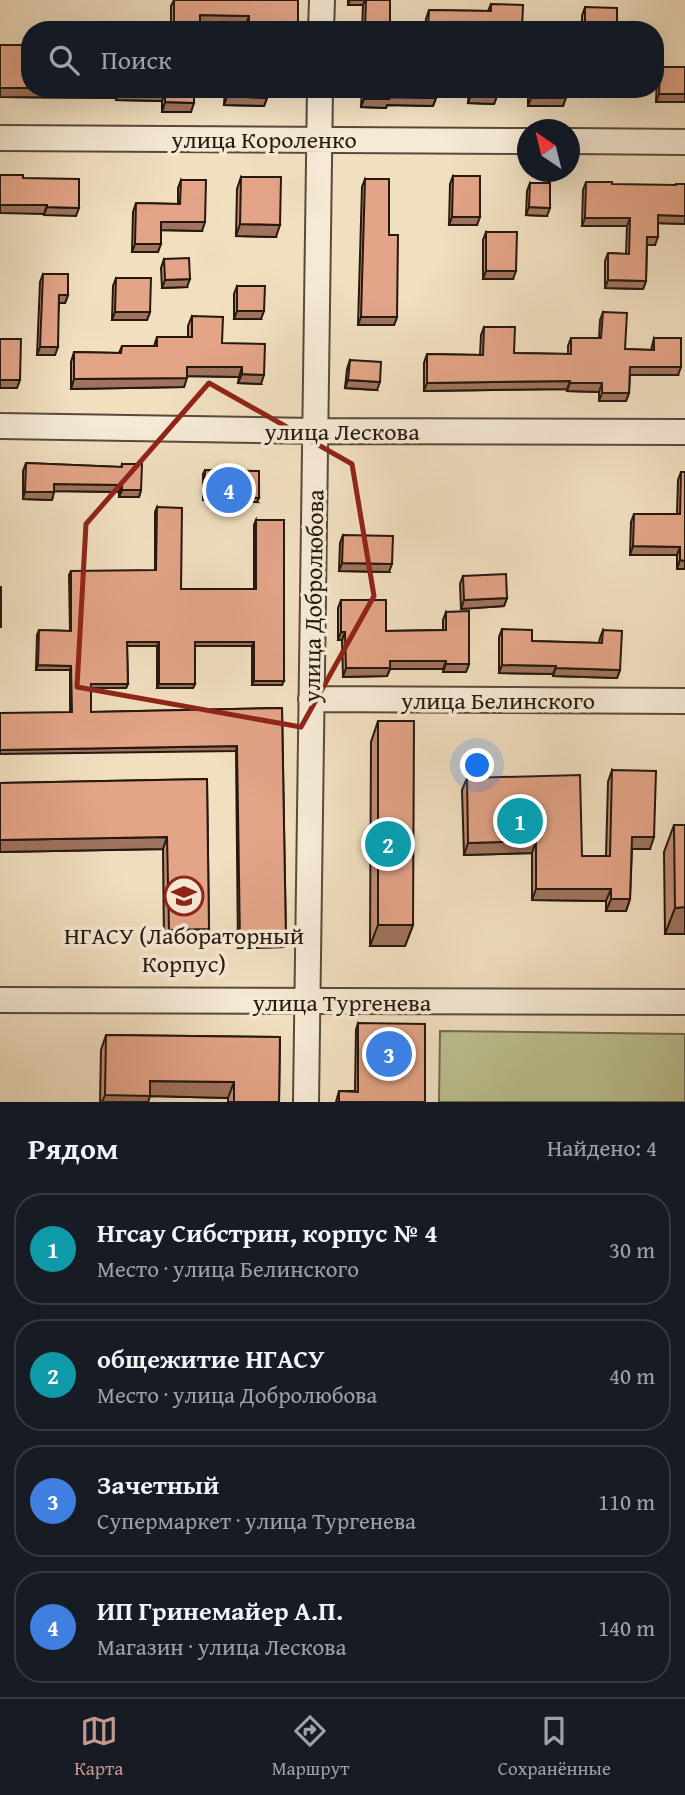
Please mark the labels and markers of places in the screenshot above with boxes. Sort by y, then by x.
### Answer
pin: 4 [206,464,252,516]
pin: 1 [497,795,543,847]
pin: 2 [365,818,411,870]
school or university icon: НГАСУ (Лабораторный Корпус) [163,875,205,917]
place label: НГАСУ (Лабораторный Корпус) [64,918,304,981]
pin: 3 [366,1028,412,1080]

